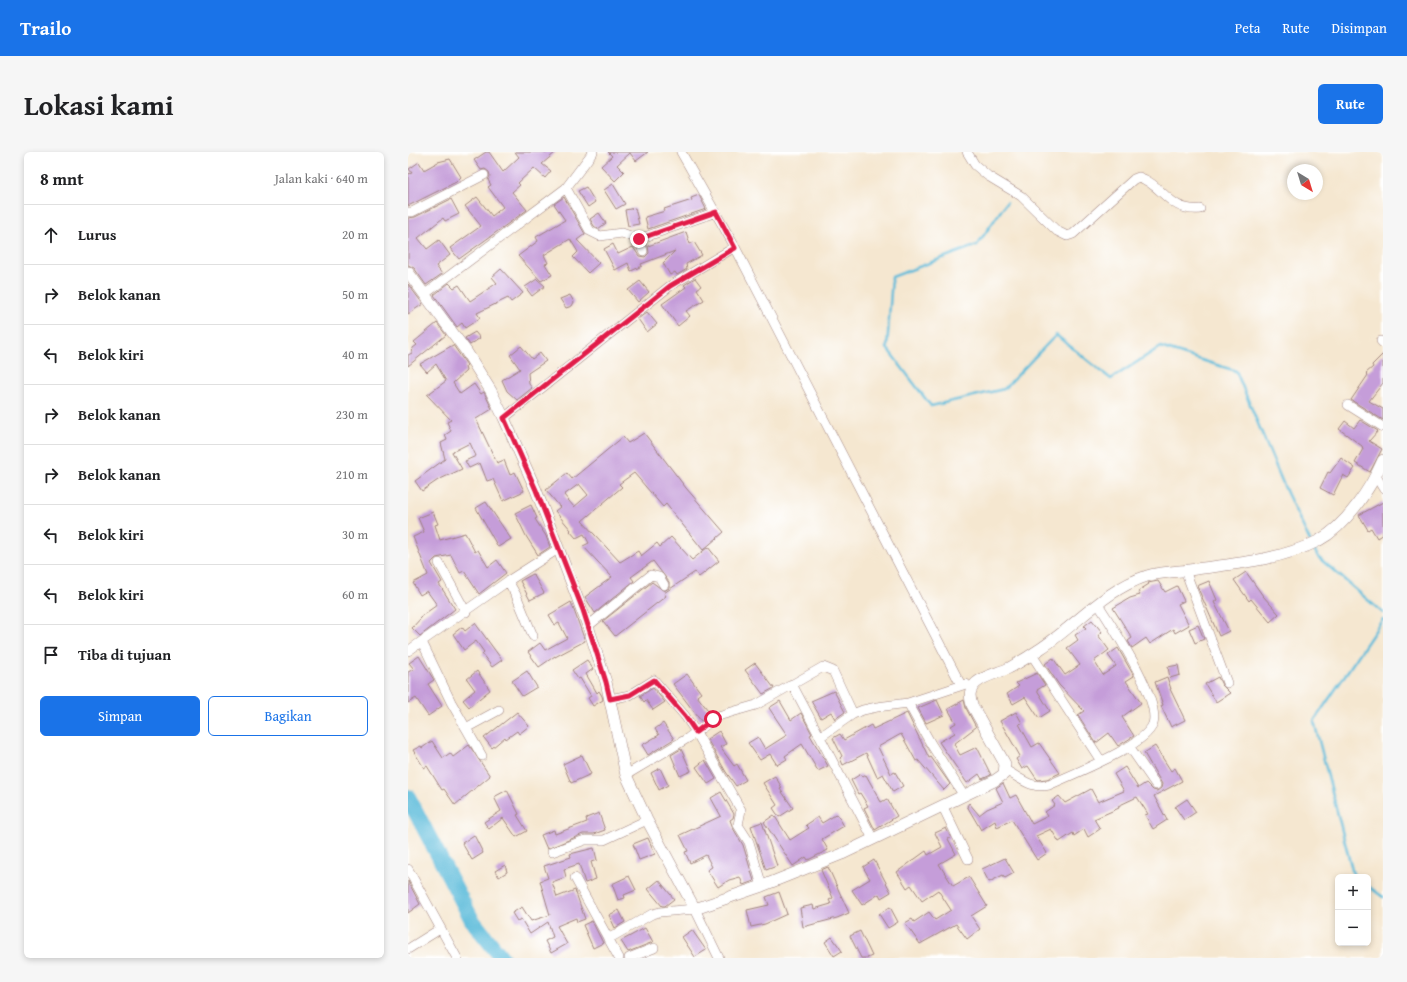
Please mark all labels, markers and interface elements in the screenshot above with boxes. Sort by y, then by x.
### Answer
text: Trailo [20,14,71,42]
text: Peta [1235,18,1260,38]
text: Rute [1282,18,1310,38]
text: Disimpan [1332,18,1387,38]
text: Lokasi kami [24,84,174,125]
button: Rute [1318,84,1383,124]
north arrow [1287,164,1323,200]
text: 8 mnt [40,166,84,191]
text: Jalan kaki · 640 m [275,169,368,188]
icon: ahead [40,224,62,246]
text: Lurus [78,224,116,245]
text: 20 m [342,225,368,244]
route end [630,230,648,248]
icon: right [40,284,62,306]
text: Belok kanan [78,284,161,305]
text: 50 m [342,285,368,304]
icon: left [40,344,62,366]
text: Belok kiri [78,344,144,365]
text: 40 m [342,345,368,364]
icon: right [40,404,62,426]
text: Belok kanan [78,404,161,425]
text: 230 m [336,405,368,424]
icon: right [40,464,62,486]
text: Belok kanan [78,464,161,485]
text: 210 m [336,465,368,484]
icon: left [40,524,62,546]
text: Belok kiri [78,524,144,545]
text: 30 m [342,525,368,544]
icon: left [40,584,62,606]
text: Belok kiri [78,584,144,605]
text: 60 m [342,585,368,604]
icon: arrive [40,644,62,666]
text: Tiba di tujuan [78,644,171,665]
button: Simpan [40,696,200,736]
button: Bagikan [208,696,368,736]
route start [704,710,722,728]
map controls [1335,874,1371,946]
button: + [1335,874,1371,910]
button: − [1335,910,1371,946]

